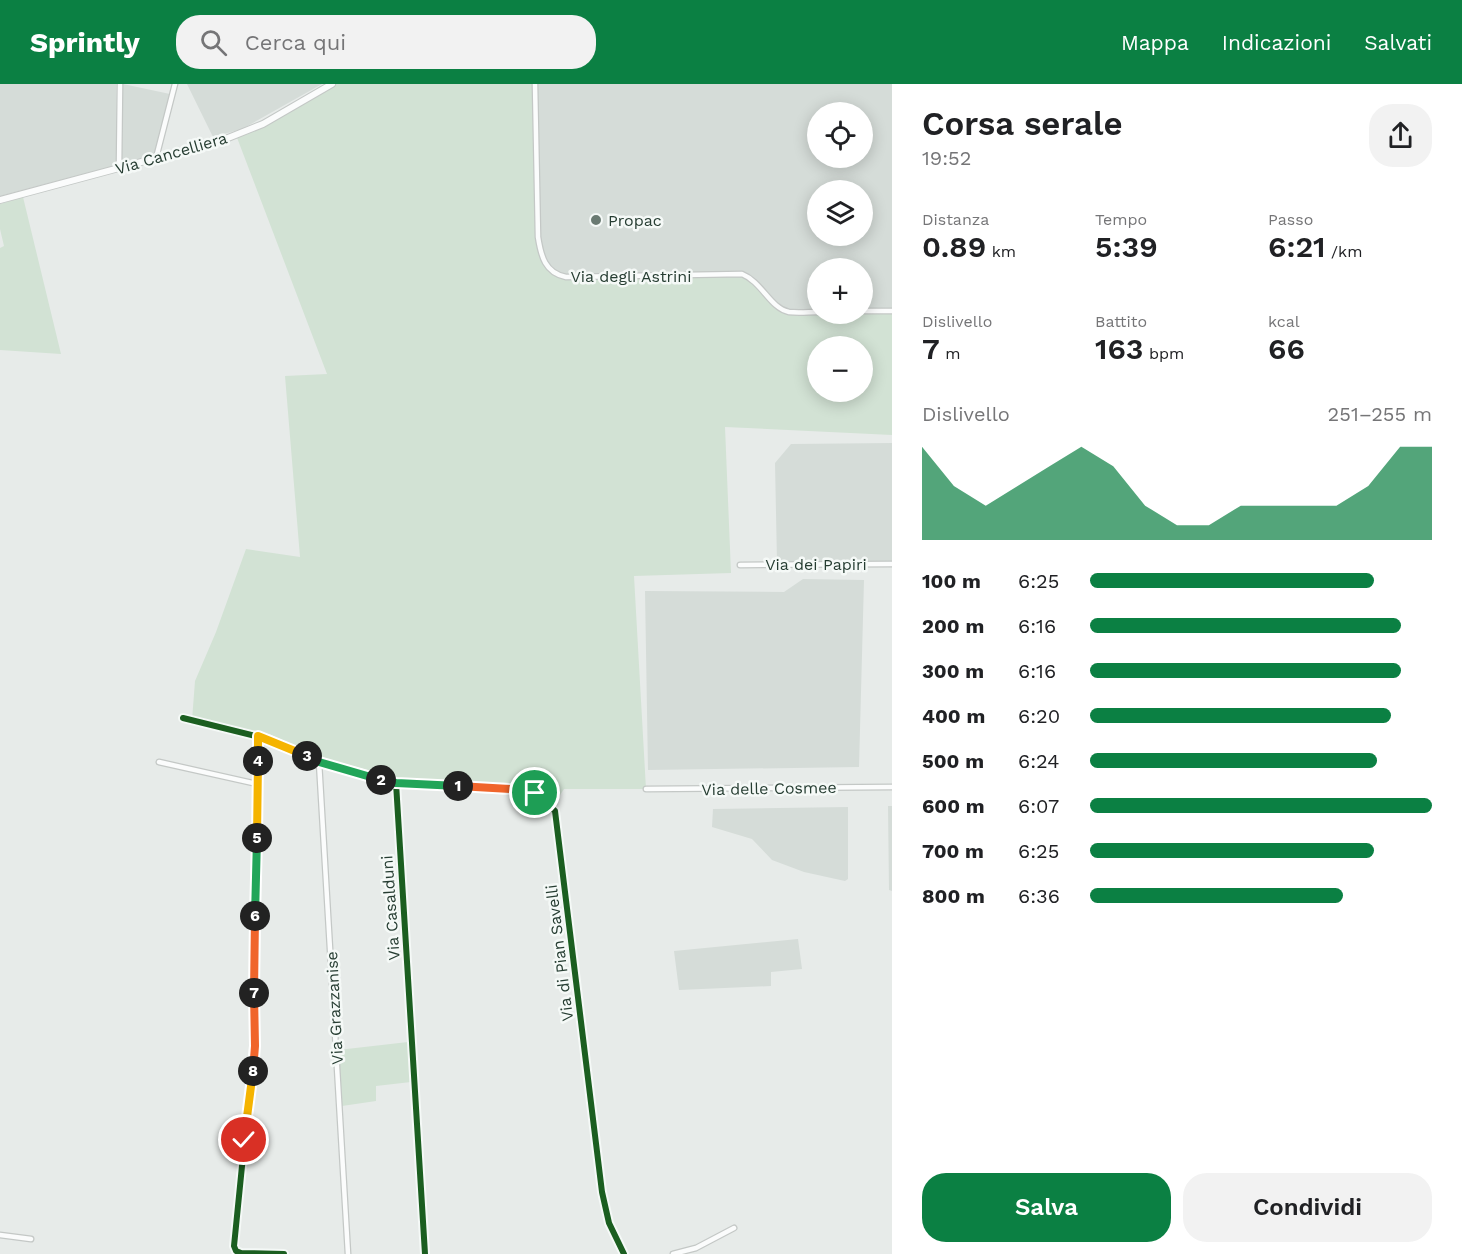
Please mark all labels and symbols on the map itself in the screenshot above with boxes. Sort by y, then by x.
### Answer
street label: Via Cancelliera [113,128,229,179]
place label: Propac [608,211,662,230]
marker: Propac [589,213,603,227]
street label: Via degli Astrini [570,267,692,286]
street label: Via dei Papiri [765,555,867,574]
pin: 3 [292,741,322,771]
pin: 4 [243,746,273,776]
pin: 2 [366,765,396,795]
pin [509,767,560,818]
pin: 1 [443,771,473,801]
street label: Via delle Cosmee [701,778,837,799]
pin: 5 [242,823,272,853]
street label: Via Casalduni [377,855,404,961]
street label: Via di Pian Savelli [542,884,577,1022]
pin: 6 [240,901,270,931]
street label: Via Grazzanise [322,951,347,1065]
pin: 7 [239,978,269,1008]
pin: 8 [238,1056,268,1086]
pin [218,1114,269,1165]

